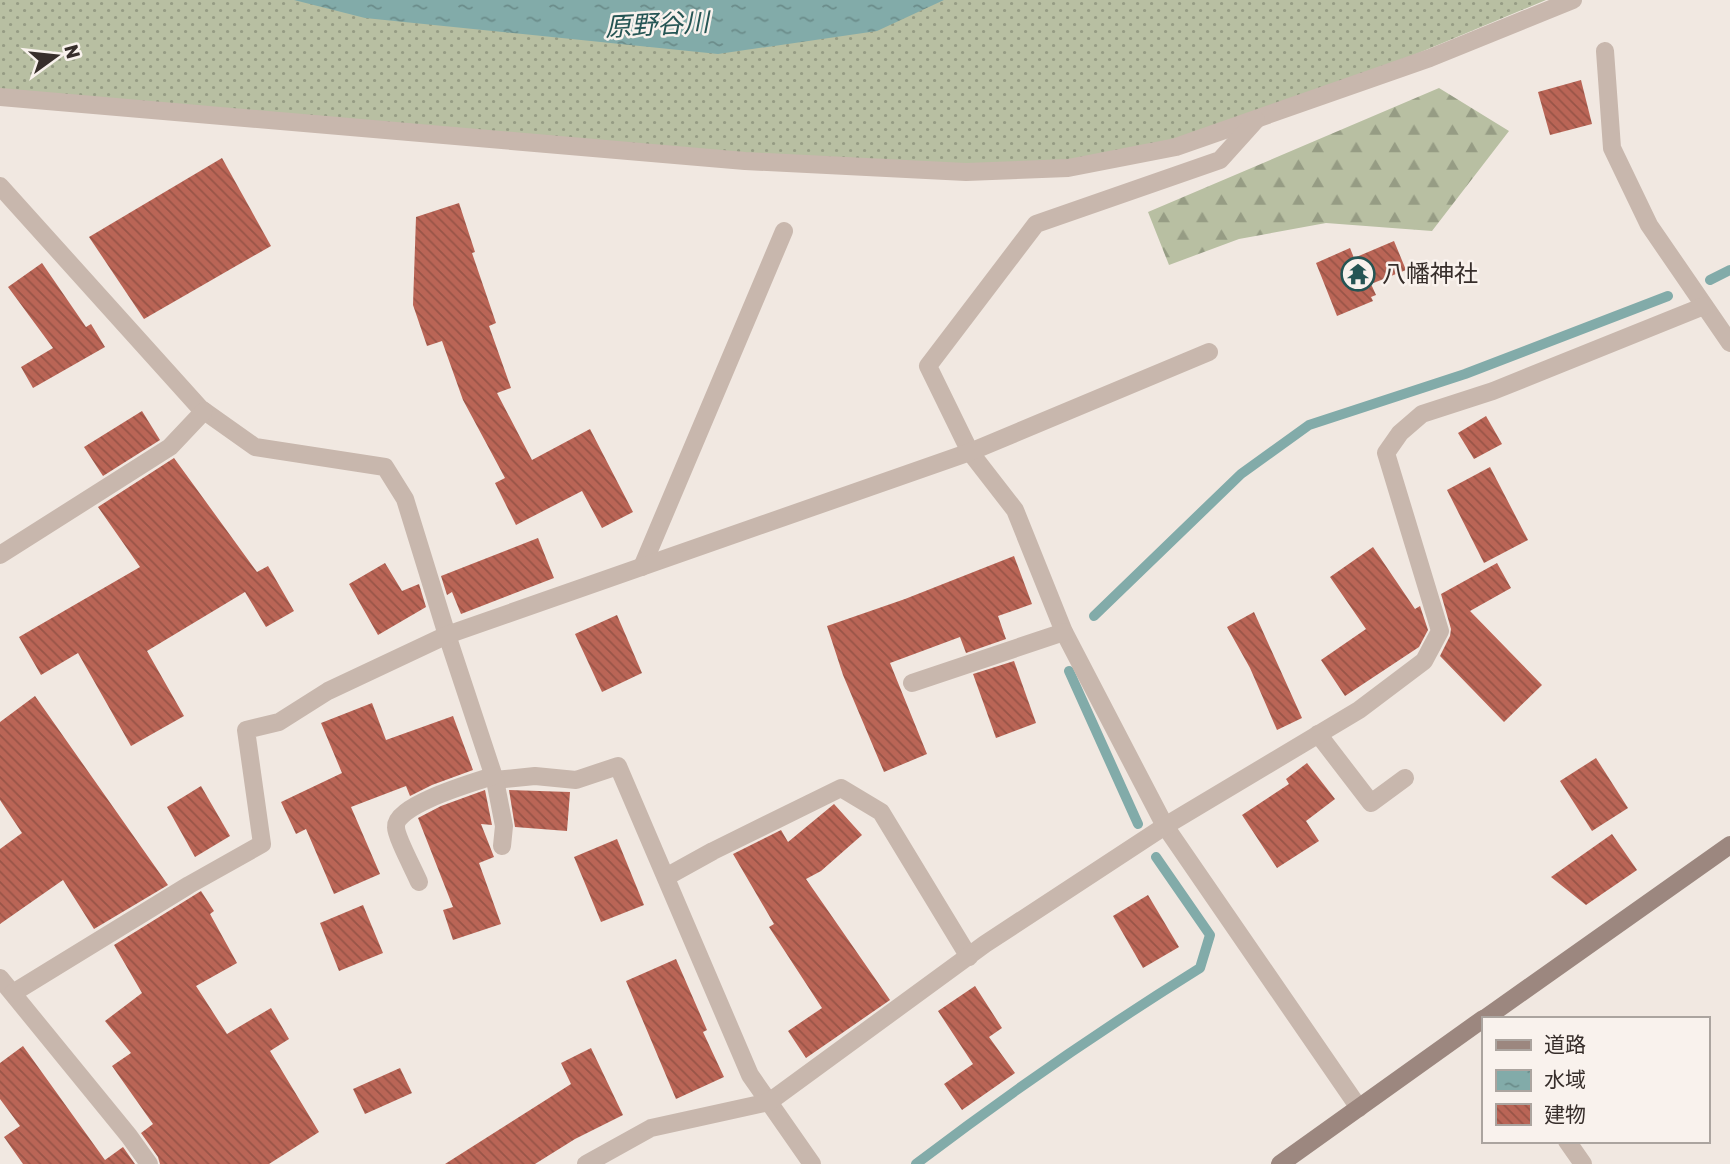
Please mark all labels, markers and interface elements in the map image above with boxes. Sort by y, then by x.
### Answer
water label: 原野谷川 [604,7,713,43]
north arrow [21,21,91,91]
text: N [59,42,85,61]
temple icon: 八幡神社 [1339,255,1377,293]
place label: 八幡神社 [1382,260,1478,288]
legend [1482,1017,1709,1143]
text: 道路 [1544,1032,1586,1057]
text: 水域 [1544,1067,1586,1092]
text: 建物 [1544,1102,1586,1127]

